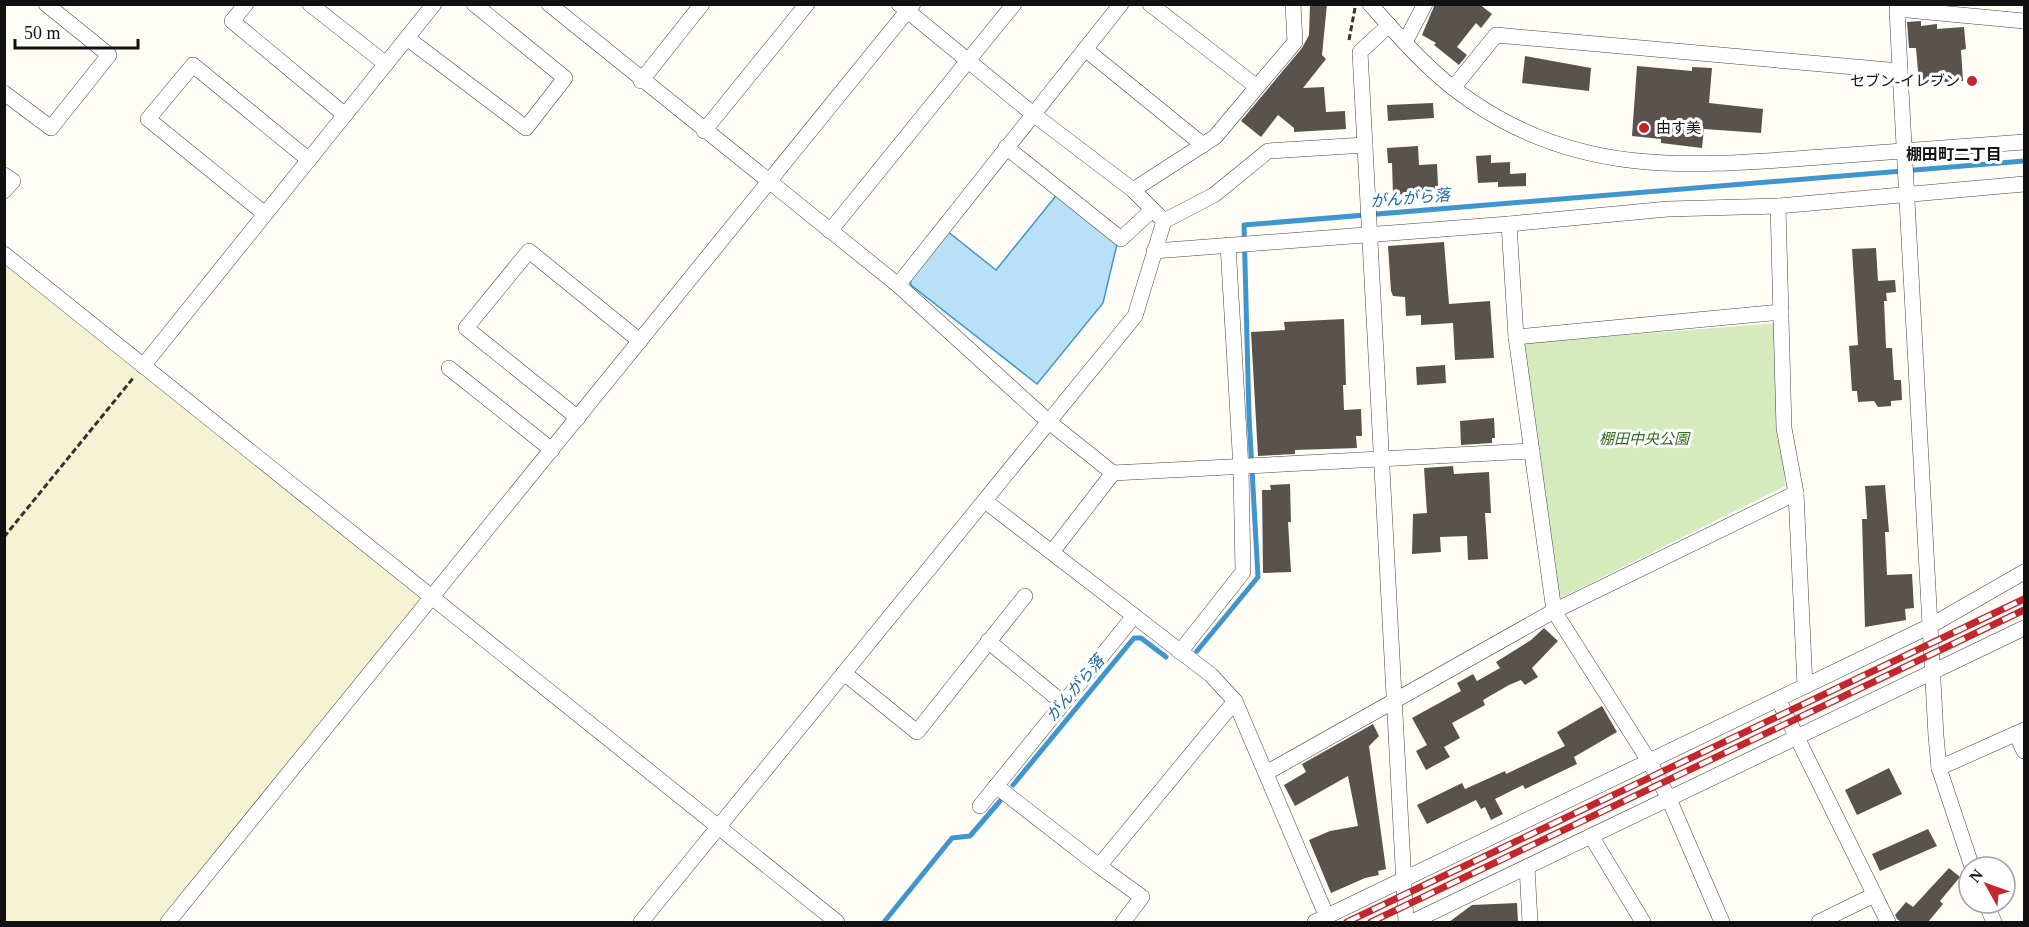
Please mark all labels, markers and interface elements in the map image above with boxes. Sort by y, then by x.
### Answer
scale bar [15,12,138,50]
text: 50 m [24,23,61,43]
place label: セブン-イレブン [1850,73,1960,89]
marker: セブン-イレブン [1965,74,1979,88]
place label: 由す美 [1656,120,1701,136]
marker: 由す美 [1637,121,1651,135]
district label: 棚田町二丁目 [1906,146,2002,163]
water label: がんがら落 [1369,186,1454,210]
park label: 棚田中央公園 [1599,431,1691,447]
water label: がんがら落 [1043,650,1109,724]
north arrow [1957,855,2017,915]
text: N [1966,865,1986,886]

